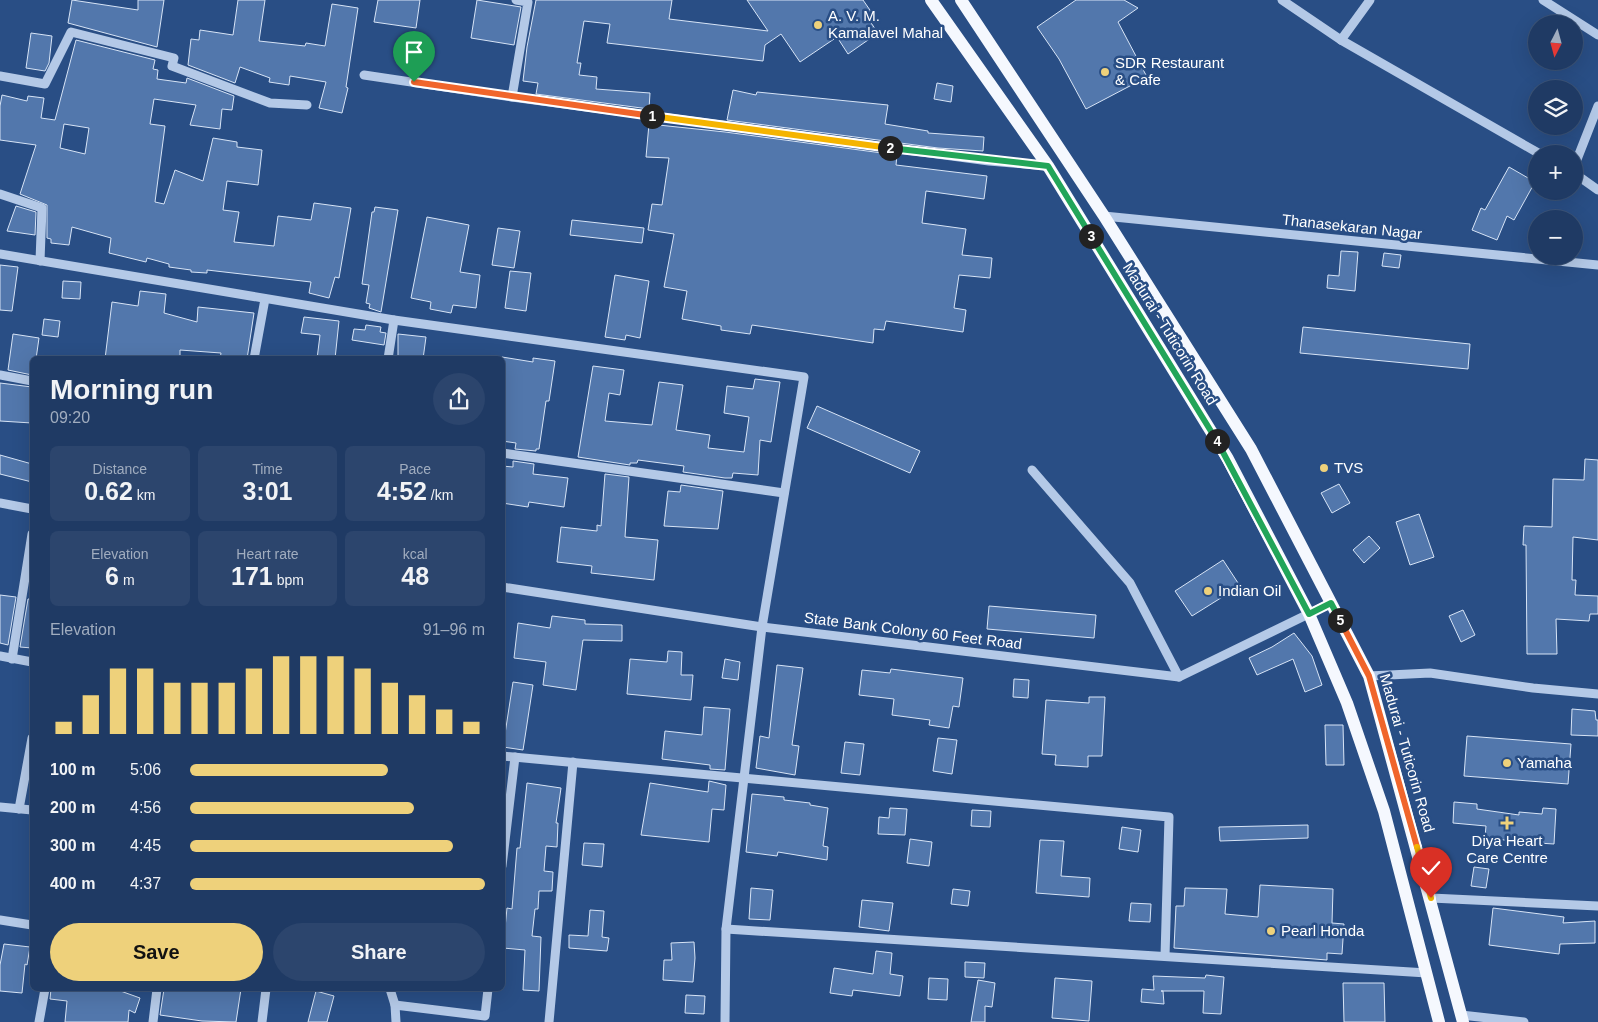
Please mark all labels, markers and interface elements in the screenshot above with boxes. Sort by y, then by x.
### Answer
place label: A. V. M. Kamalavel Mahal [828,7,943,41]
north arrow [1528,15,1582,70]
map controls [1528,15,1583,265]
marker: A. V. M. Kamalavel Mahal [812,19,824,31]
pin [393,31,435,82]
icon: arrive [400,38,428,66]
place label: SDR Restaurant & Cafe [1115,54,1225,88]
marker: SDR Restaurant & Cafe [1099,66,1111,78]
button: layers [1528,80,1583,135]
pin: 1 [640,104,664,128]
text: 1 [649,108,656,124]
pin: 2 [878,136,902,160]
text: 2 [887,140,894,156]
button: + [1528,145,1583,200]
button: − [1528,210,1583,265]
street label: Thanasekaran Nagar [1281,211,1423,242]
pin: 3 [1078,224,1104,248]
text: 3 [1088,228,1095,244]
street label: Madurai - Tuticorin Road [1120,260,1221,408]
button: share [433,373,485,425]
text: Morning run [50,374,213,405]
text: 09:20 [50,409,90,426]
pin: 4 [1204,428,1230,454]
text: 4 [1214,433,1221,449]
place label: TVS [1334,459,1363,476]
text: Distance [93,461,147,477]
text: Time [252,461,283,477]
text: Pace [399,461,431,477]
marker: TVS [1318,462,1330,474]
text: 0.62 [84,477,133,505]
text: 3:01 [242,477,293,505]
text: 4:52 [377,477,427,505]
text: km [133,487,155,503]
text: /km [427,487,453,503]
text: Elevation [91,546,149,562]
text: Heart rate [236,546,299,562]
text: kcal [403,546,428,562]
text: 6 [105,562,119,590]
text: 171 [231,562,273,590]
text: 48 [401,562,429,590]
text: m [119,572,135,588]
text: bpm [273,572,304,588]
place label: Indian Oil [1218,582,1281,599]
marker: Indian Oil [1202,585,1214,597]
pin: 5 [1328,608,1352,632]
street label: State Bank Colony 60 Feet Road [803,609,1023,652]
text: 5 [1337,612,1344,628]
text: Elevation [50,621,116,638]
text: 91–96 m [423,621,485,638]
street label: Madurai - Tuticorin Road [1377,672,1438,834]
place label: Yamaha [1517,754,1572,771]
marker: Yamaha [1501,757,1513,769]
text: 100 m [50,761,95,778]
text: 5:06 [130,761,161,778]
text: 200 m [50,799,95,816]
text: 4:56 [130,799,161,816]
marker: Diya Heart Care Centre [1500,816,1514,830]
place label: Diya Heart Care Centre [1466,832,1548,866]
text: 300 m [50,837,95,854]
text: 4:45 [130,837,161,854]
pin [1410,847,1452,898]
icon: check [1417,854,1445,882]
text: 400 m [50,875,95,892]
text: 4:37 [130,875,161,892]
place label: Pearl Honda [1281,922,1365,939]
button: Save [50,923,263,981]
button: Share [273,923,485,981]
marker: Pearl Honda [1265,925,1277,937]

